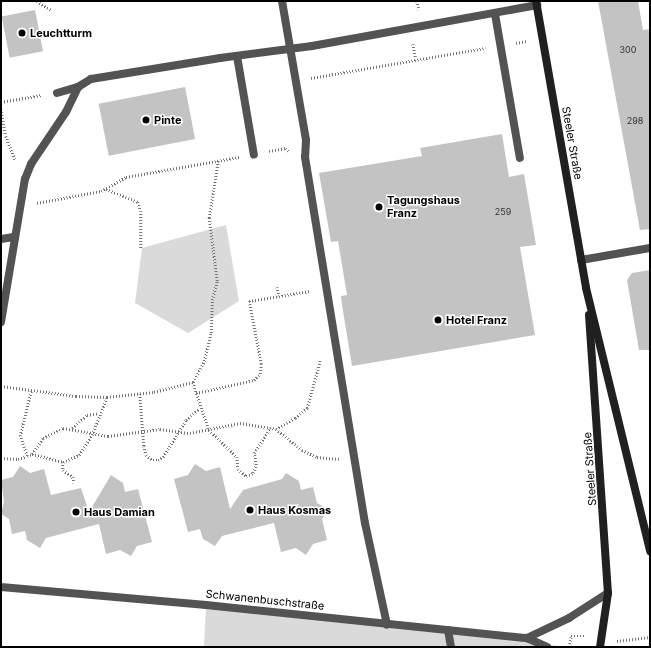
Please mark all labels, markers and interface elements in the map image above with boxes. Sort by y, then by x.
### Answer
place label: Leuchtturm [30,26,92,40]
marker: Leuchtturm [17,28,27,38]
house number: 300 [620,45,636,55]
street label: Steeler Straße [559,105,585,181]
place label: Pinte [154,113,181,127]
marker: Pinte [141,115,151,125]
house number: 298 [627,116,643,126]
place label: Tagungshaus Franz [387,194,460,220]
marker: Tagungshaus Franz [374,202,384,212]
house number: 259 [495,207,511,217]
place label: Hotel Franz [446,313,507,327]
marker: Hotel Franz [433,315,443,325]
street label: Steeler Straße [581,432,599,506]
place label: Haus Kosmas [258,503,331,517]
place label: Haus Damian [84,505,155,519]
marker: Haus Kosmas [245,505,255,515]
marker: Haus Damian [71,507,81,517]
street label: Schwanenbuschstraße [205,587,325,613]

